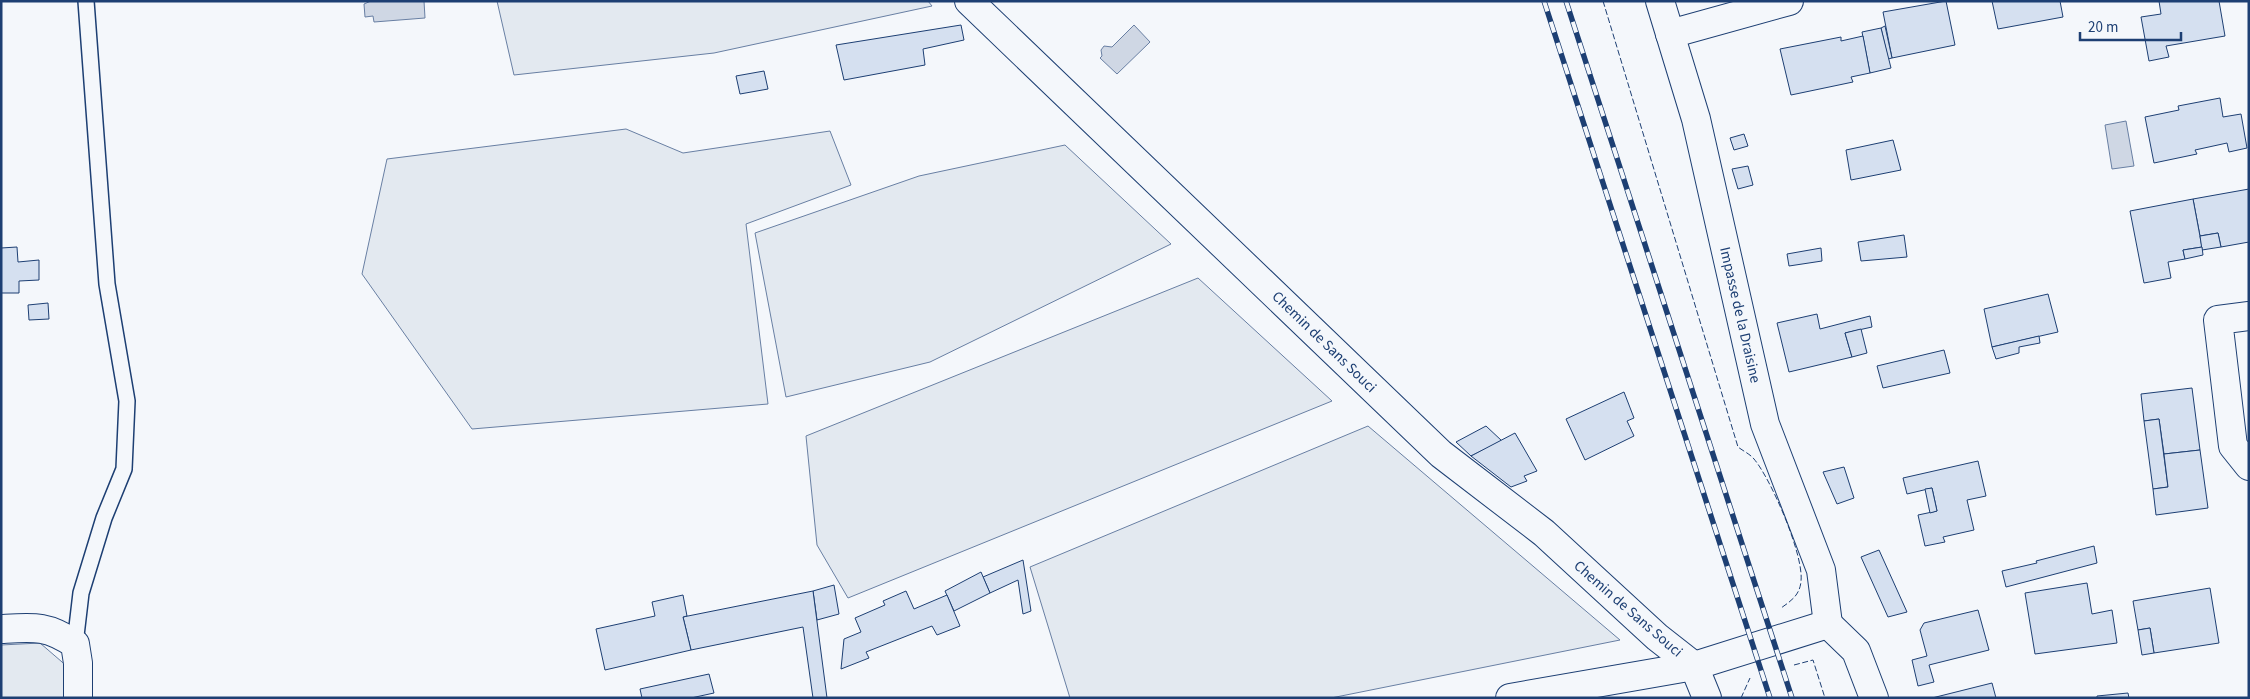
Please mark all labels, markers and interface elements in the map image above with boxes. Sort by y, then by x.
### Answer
scale bar [2080,10,2181,42]
text: 20 m [2088,17,2118,38]
street label: Impasse de la Draisine [1714,245,1766,385]
street label: Chemin de Sans Souci [1267,286,1381,398]
street label: Chemin de Sans Souci [1569,556,1687,662]

